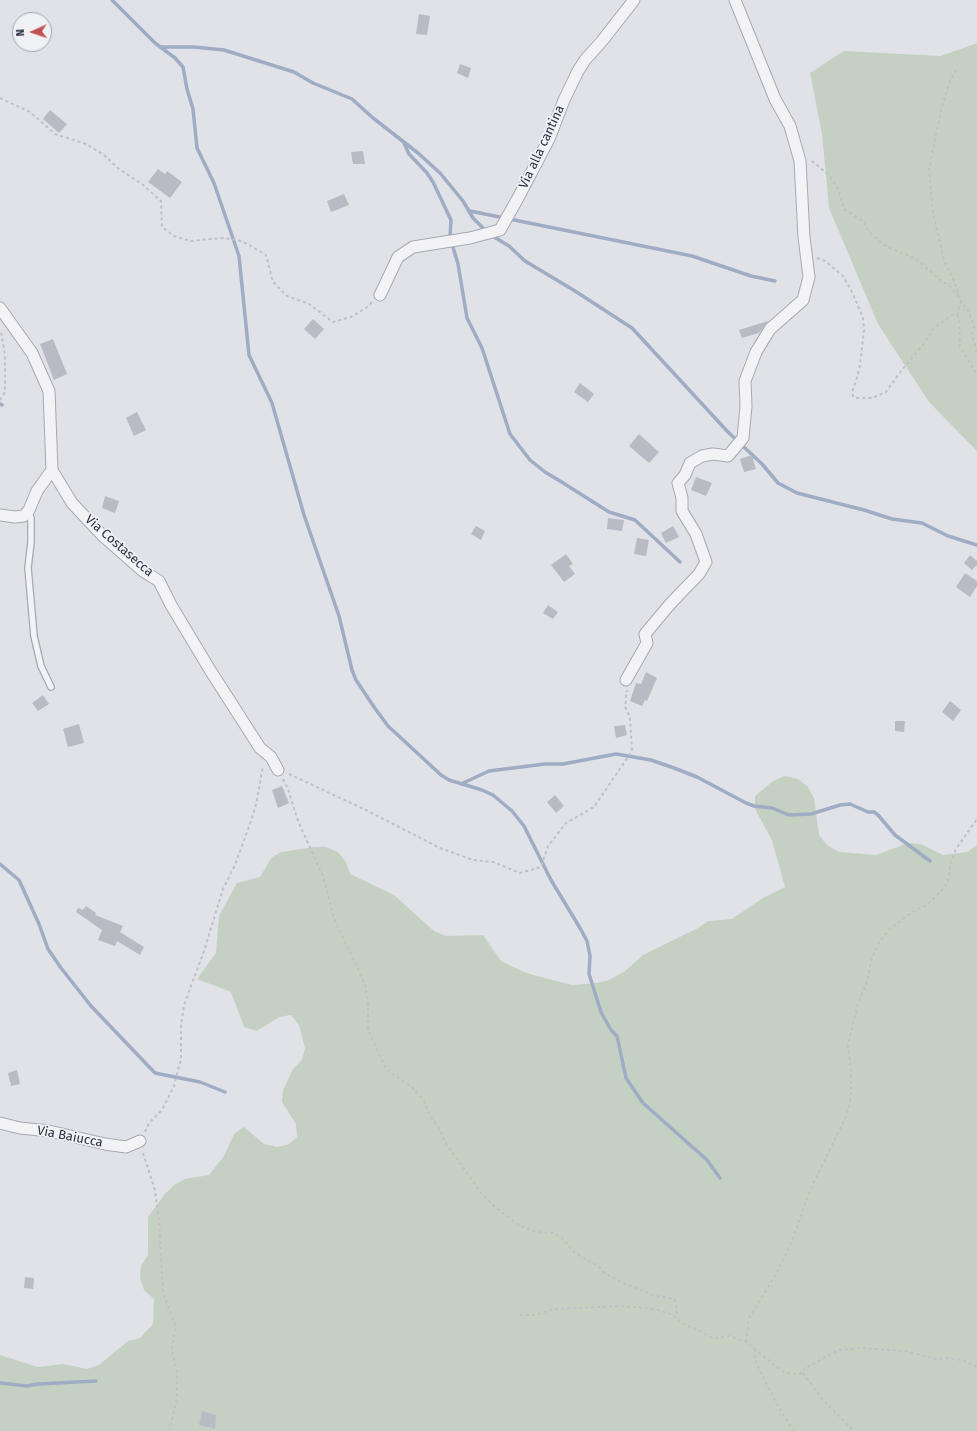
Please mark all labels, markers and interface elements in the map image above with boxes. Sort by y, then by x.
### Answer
north arrow [12,12,52,52]
text: N [14,29,27,37]
street label: Via alla cantina [516,103,568,191]
street label: Via Costasecca [81,512,157,580]
street label: Via Baiucca [36,1123,104,1151]

